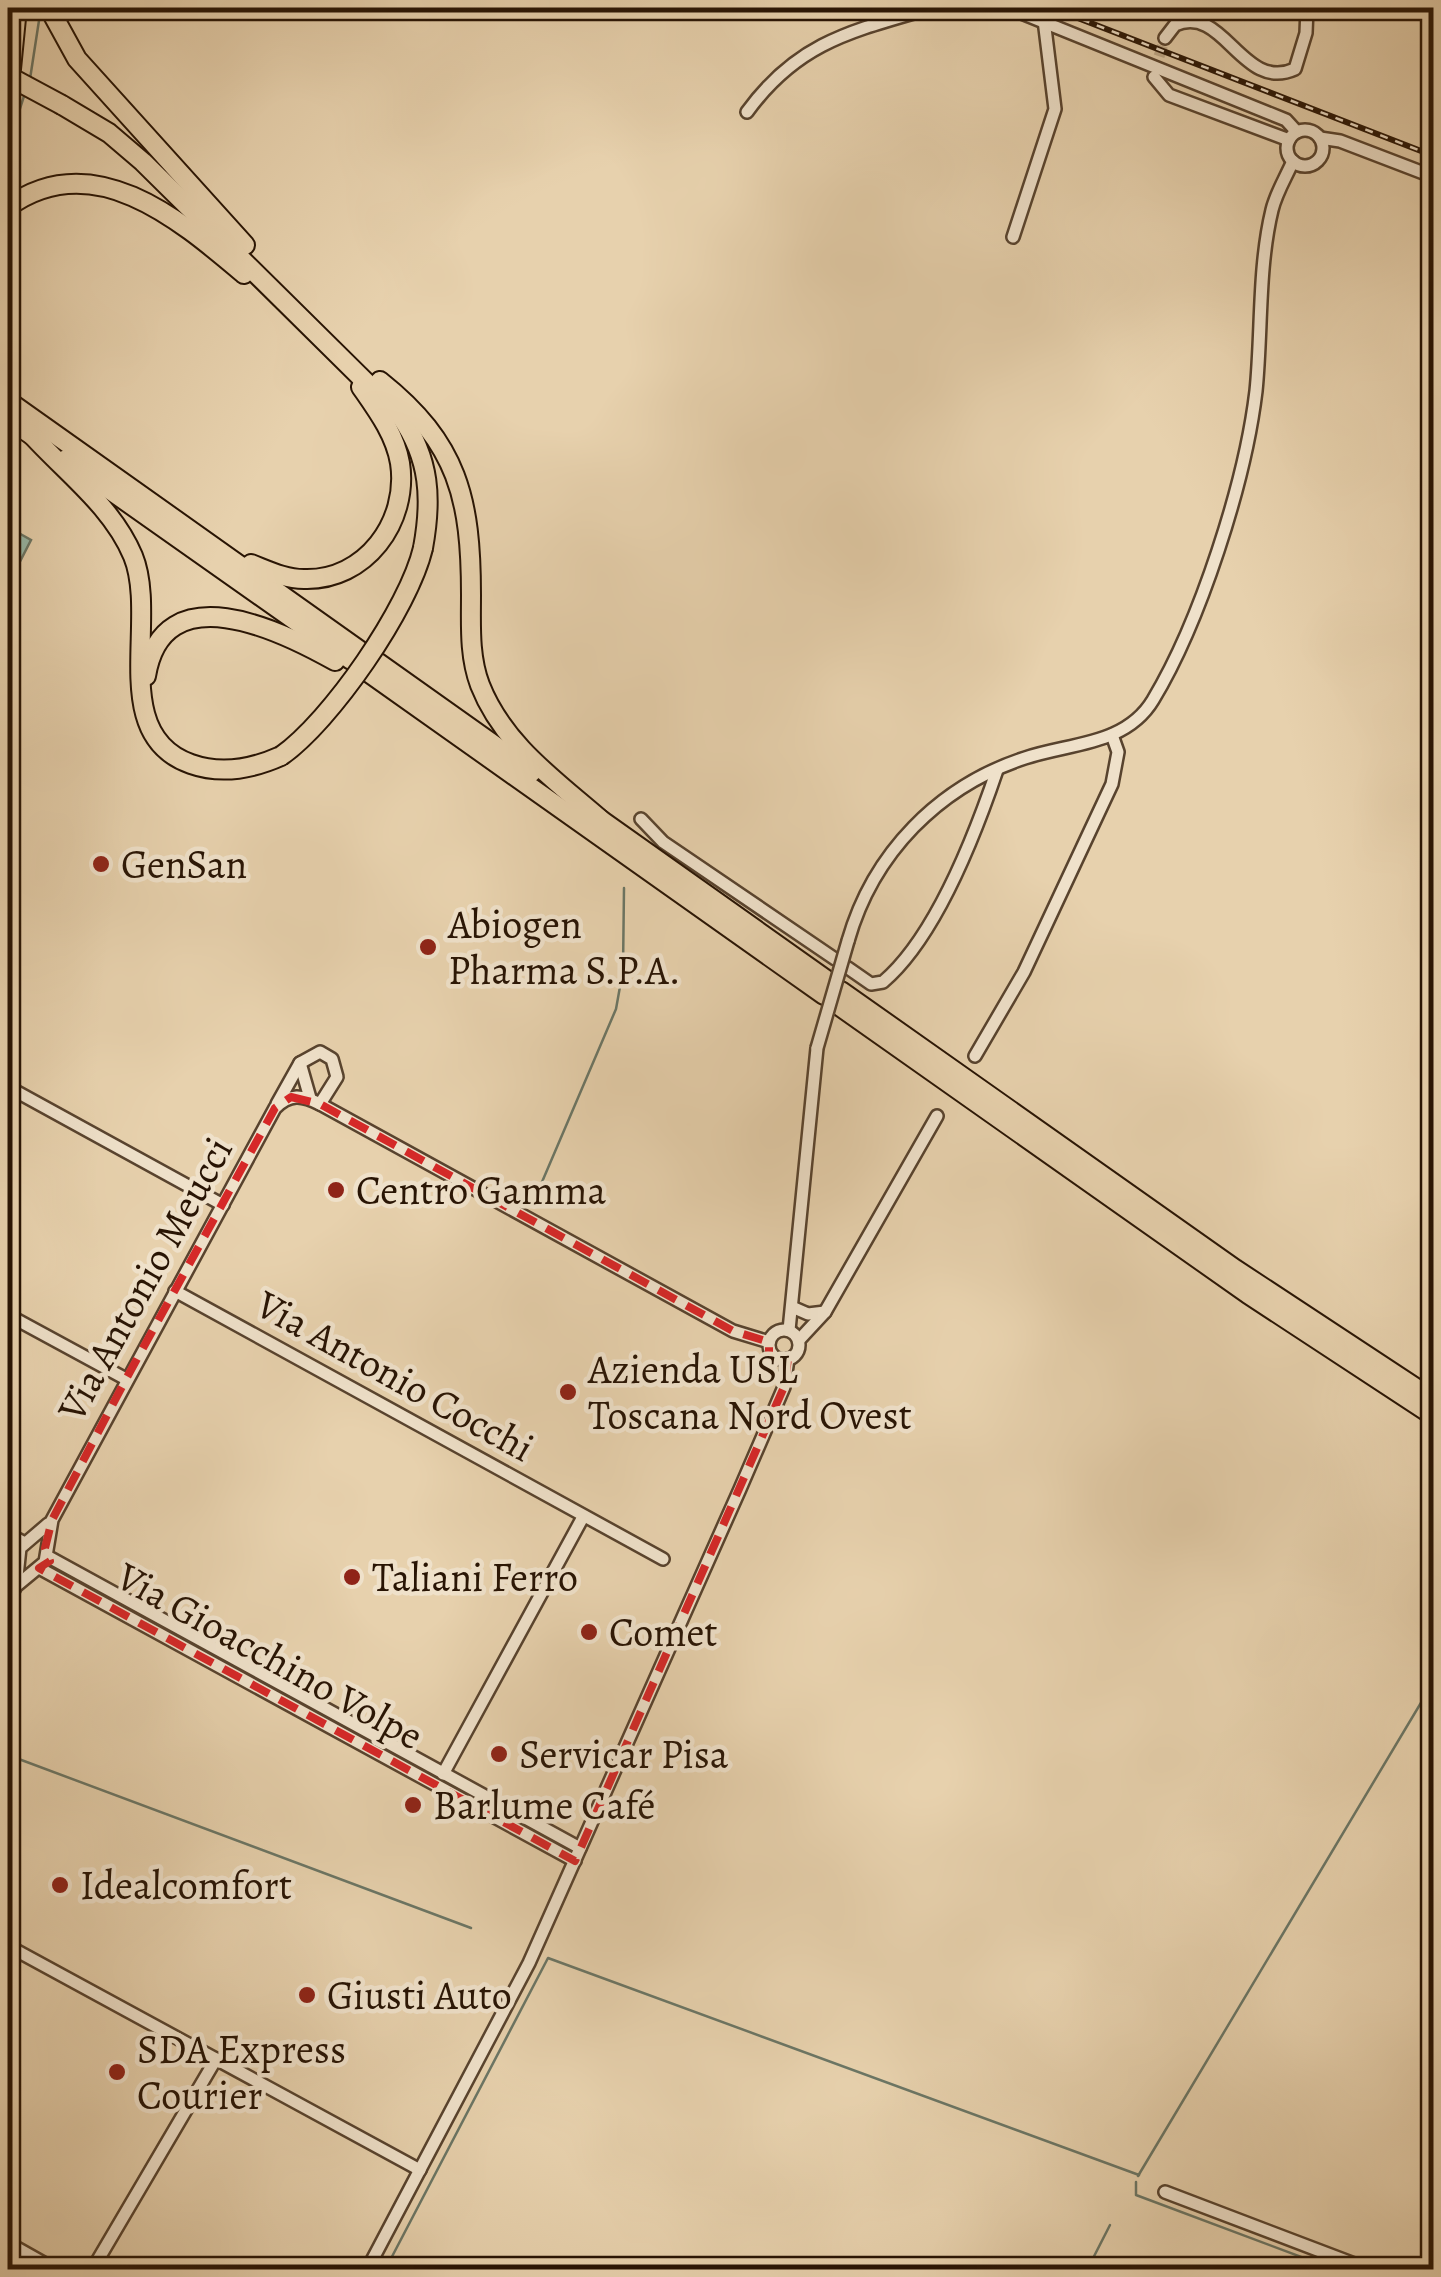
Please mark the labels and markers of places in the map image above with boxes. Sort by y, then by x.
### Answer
place label: GenSan [121,837,247,892]
marker: GenSan [90,853,112,875]
place label: Abiogen Pharma S.P.A. [447,897,681,998]
marker: Abiogen Pharma S.P.A. [417,936,439,958]
place label: Centro Gamma [356,1163,607,1218]
marker: Centro Gamma [325,1179,347,1201]
place label: Azienda USL Toscana Nord Ovest [587,1342,912,1443]
marker: Azienda USL Toscana Nord Ovest [557,1381,579,1403]
place label: Taliani Ferro [372,1550,578,1605]
marker: Taliani Ferro [341,1566,363,1588]
place label: Comet [609,1605,718,1660]
marker: Comet [578,1621,600,1643]
place label: Servicar Pisa [519,1727,729,1782]
marker: Servicar Pisa [488,1743,510,1765]
place label: Barlume Café [433,1778,655,1833]
marker: Barlume Café [402,1794,424,1816]
place label: Idealcomfort [80,1858,292,1913]
marker: Idealcomfort [49,1874,71,1896]
place label: Giusti Auto [327,1968,512,2023]
marker: Giusti Auto [296,1984,318,2006]
place label: SDA Express Courier [137,2022,346,2123]
marker: SDA Express Courier [106,2061,128,2083]

